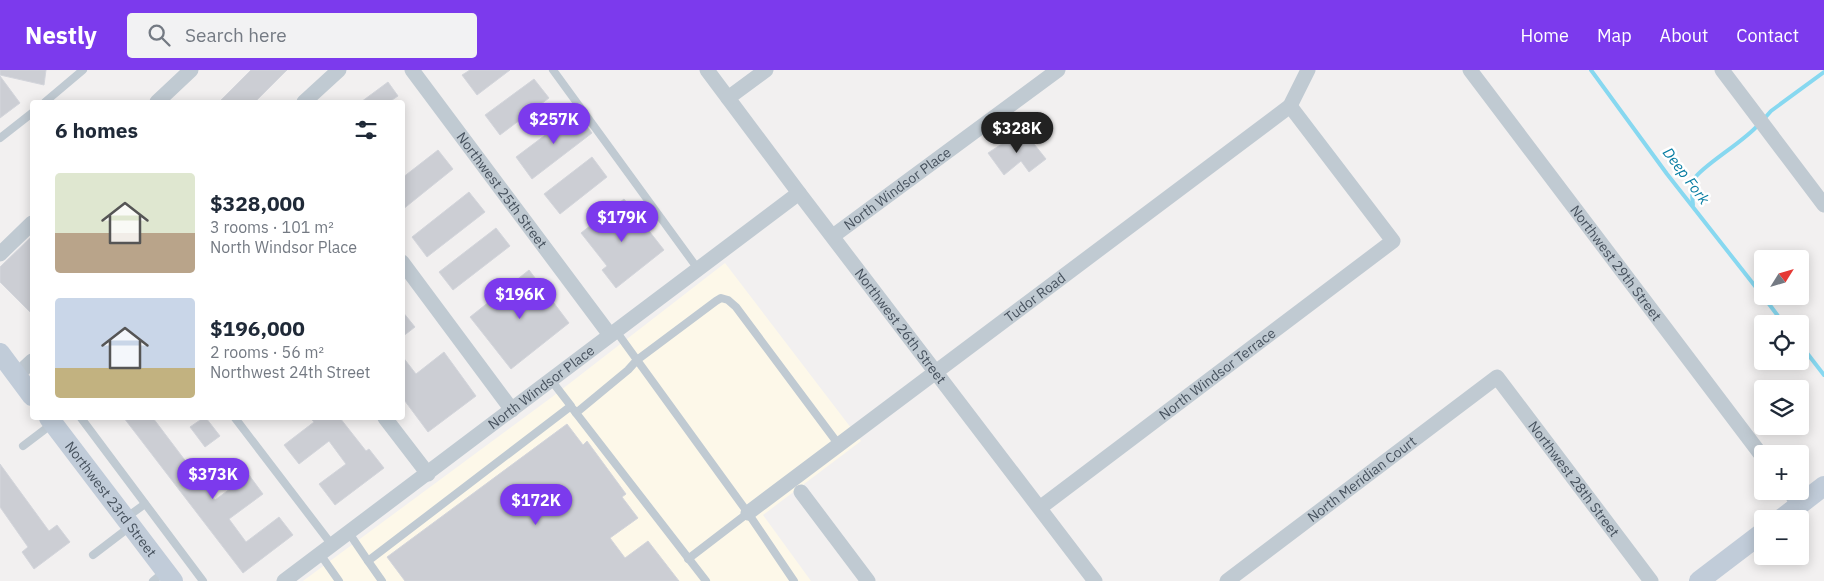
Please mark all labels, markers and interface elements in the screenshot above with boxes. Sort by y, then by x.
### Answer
search box [127,13,477,58]
text: Nestly [25,19,97,51]
icon: search [145,21,173,49]
text: Search here [185,23,287,47]
text: Home [1521,24,1569,47]
text: Map [1597,24,1632,47]
text: About [1660,24,1708,47]
text: Contact [1736,24,1799,47]
pin: $257K [519,102,589,145]
text: $257K [529,109,579,129]
pin: $328K [982,112,1052,154]
text: 6 homes [55,116,138,144]
icon: filters [352,116,380,144]
text: $328K [992,118,1042,138]
street label: Northwest 25th Street [453,128,551,252]
street label: North Windsor Place [840,143,955,234]
water label: Deep Fork [1659,143,1714,208]
text: $328,000 [210,189,305,217]
icon: home [95,193,155,253]
pin: $179K [587,200,657,243]
street label: Northwest 29th Street [1566,202,1666,325]
text: $179K [597,207,647,227]
text: 3 rooms · 101 m² [210,217,334,237]
text: North Windsor Place [210,237,357,257]
north arrow [1754,250,1809,305]
map controls [1754,250,1809,565]
street label: Northwest 26th Street [851,265,950,387]
street label: Tudor Road [1001,269,1069,326]
pin: $196K [485,278,555,320]
text: $196K [495,284,545,304]
text: $196,000 [210,314,305,342]
button: locate [1754,315,1809,370]
icon: home [95,318,155,378]
street label: North Windsor Terrace [1155,324,1279,424]
street label: North Windsor Place [484,341,598,433]
text: 2 rooms · 56 m² [210,342,324,362]
text: Northwest 24th Street [210,362,370,382]
button: layers [1754,380,1809,435]
street label: Northwest 28th Street [1524,417,1623,540]
street label: North Meridian Court [1304,432,1420,526]
street label: Northwest 23rd Street [61,438,161,561]
button: + [1754,445,1809,500]
pin: $373K [178,458,248,500]
text: $373K [188,464,238,484]
pin: $172K [501,484,571,526]
text: $172K [511,490,561,510]
button: − [1754,510,1809,565]

